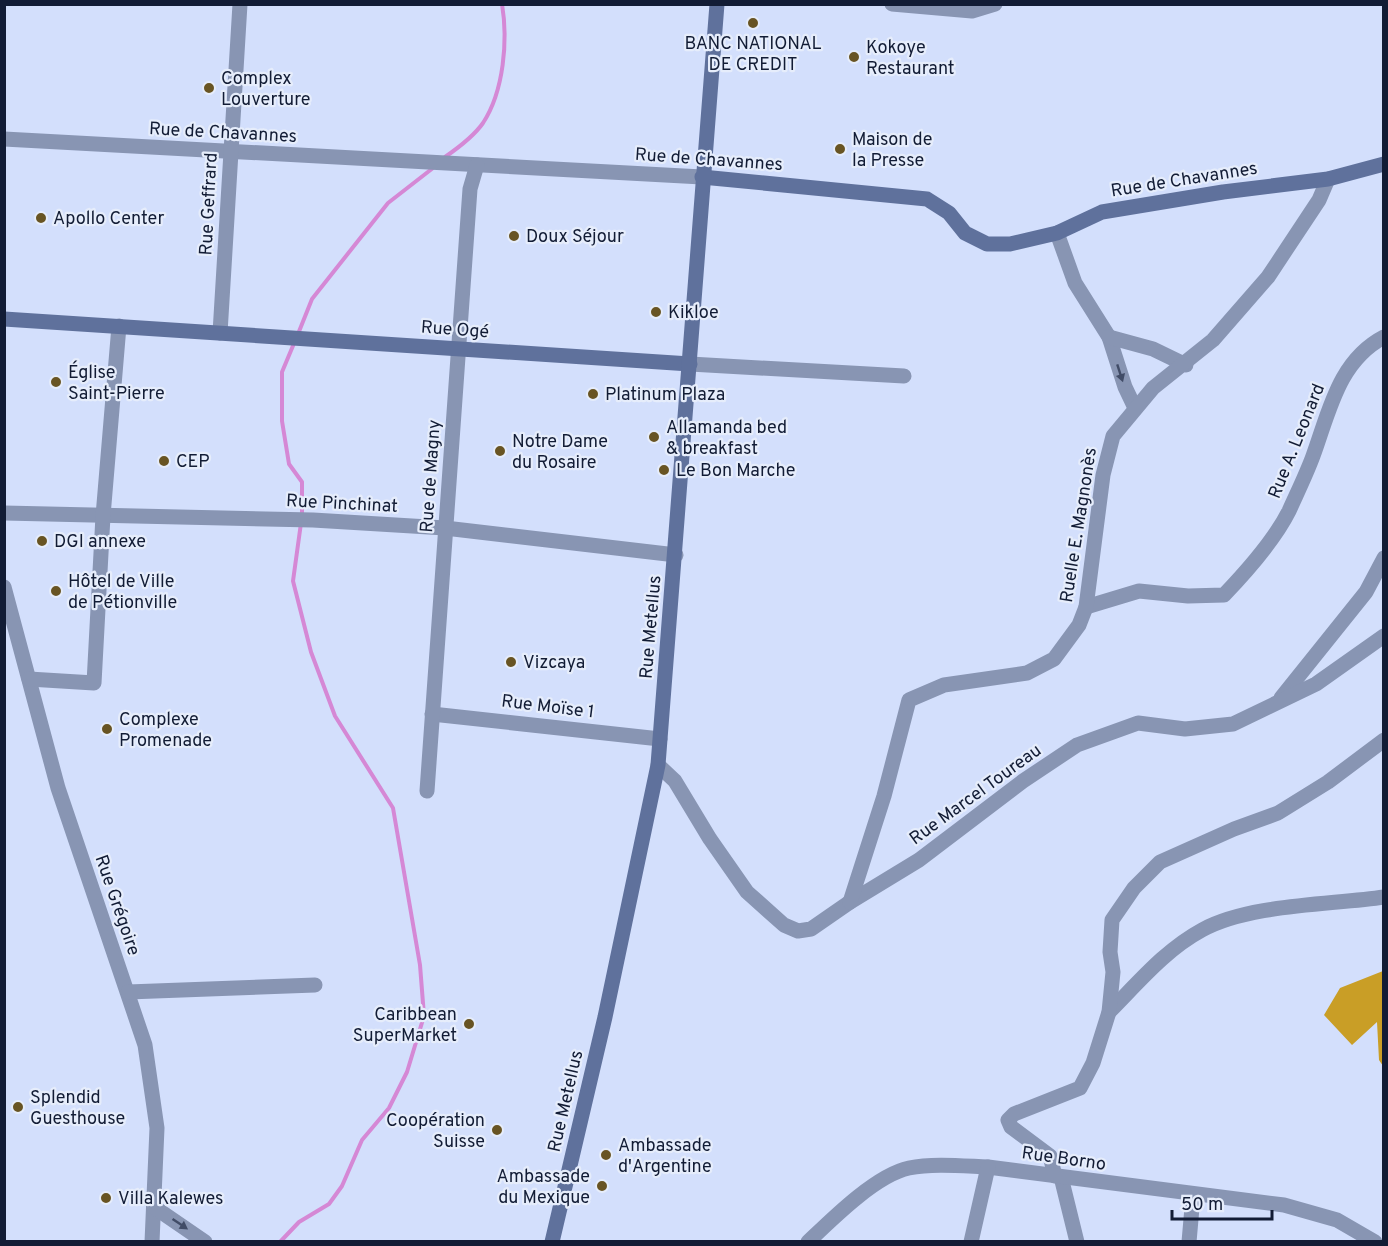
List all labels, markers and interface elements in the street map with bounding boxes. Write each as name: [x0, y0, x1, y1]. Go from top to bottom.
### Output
marker: BANC NATIONAL DE CREDIT: [746, 16, 760, 30]
place label: BANC NATIONAL DE CREDIT: [684, 33, 822, 77]
place label: Kokoye Restaurant: [866, 37, 955, 81]
marker: Kokoye Restaurant: [847, 50, 861, 64]
place label: Complex Louverture: [221, 68, 311, 112]
marker: Complex Louverture: [202, 81, 216, 95]
street label: Rue de Chavannes: [148, 118, 298, 149]
place label: Maison de la Presse: [852, 129, 932, 173]
marker: Maison de la Presse: [833, 142, 847, 156]
street label: Rue de Chavannes: [634, 144, 784, 177]
street label: Rue Geffrard: [195, 152, 224, 256]
street label: Rue de Chavannes: [1109, 158, 1259, 203]
place label: Apollo Center: [53, 208, 164, 231]
marker: Apollo Center: [34, 211, 48, 225]
place label: Doux Séjour: [526, 226, 624, 249]
marker: Doux Séjour: [507, 229, 521, 243]
place label: Kikloe: [668, 302, 719, 325]
marker: Kikloe: [649, 305, 663, 319]
street label: Rue Ogé: [420, 317, 490, 344]
place label: Église Saint-Pierre: [68, 360, 165, 406]
one-way arrow: [1116, 364, 1126, 382]
marker: Église Saint-Pierre: [49, 375, 63, 389]
street label: Rue A. Leonard: [1264, 381, 1331, 502]
place label: Platinum Plaza: [605, 384, 725, 407]
marker: Platinum Plaza: [586, 387, 600, 401]
place label: Allamanda bed & breakfast: [666, 417, 787, 461]
street label: Rue de Magny: [416, 419, 447, 533]
marker: Allamanda bed & breakfast: [647, 430, 661, 444]
place label: Notre Dame du Rosaire: [512, 431, 608, 475]
marker: Notre Dame du Rosaire: [493, 444, 507, 458]
street label: Ruelle E. Magnonès: [1056, 446, 1103, 604]
place label: CEP: [176, 451, 210, 474]
marker: CEP: [157, 454, 171, 468]
place label: Le Bon Marche: [676, 460, 796, 483]
marker: Le Bon Marche: [657, 463, 671, 477]
street label: Rue Pinchinat: [285, 490, 398, 519]
place label: DGI annexe: [54, 531, 146, 554]
marker: DGI annexe: [35, 534, 49, 548]
place label: Hôtel de Ville de Pétionville: [68, 571, 177, 615]
street label: Rue Metellus: [636, 574, 667, 680]
marker: Hôtel de Ville de Pétionville: [49, 584, 63, 598]
place label: Vizcaya: [523, 652, 585, 675]
marker: Vizcaya: [504, 655, 518, 669]
street label: Rue Moïse 1: [500, 690, 596, 725]
place label: Complexe Promenade: [119, 709, 212, 753]
marker: Complexe Promenade: [100, 722, 114, 736]
street label: Rue Marcel Toureau: [905, 740, 1046, 851]
street label: Rue Grégoire: [89, 852, 145, 959]
place label: Caribbean SuperMarket: [353, 1004, 457, 1048]
marker: Caribbean SuperMarket: [462, 1017, 476, 1031]
street label: Rue Metellus: [544, 1048, 589, 1155]
place label: Splendid Guesthouse: [30, 1087, 125, 1131]
marker: Splendid Guesthouse: [11, 1100, 25, 1114]
place label: Coopération Suisse: [386, 1110, 485, 1154]
marker: Coopération Suisse: [490, 1123, 504, 1137]
place label: Ambassade d'Argentine: [618, 1135, 712, 1179]
street label: Rue Borno: [1020, 1142, 1107, 1177]
marker: Ambassade d'Argentine: [599, 1148, 613, 1162]
place label: Ambassade du Mexique: [496, 1166, 590, 1210]
marker: Ambassade du Mexique: [595, 1179, 609, 1193]
scale bar: [1172, 1183, 1272, 1221]
place label: Villa Kalewes: [118, 1188, 223, 1211]
marker: Villa Kalewes: [99, 1191, 113, 1205]
text: 50 m: [1181, 1194, 1223, 1217]
one-way arrow: [171, 1218, 187, 1230]

